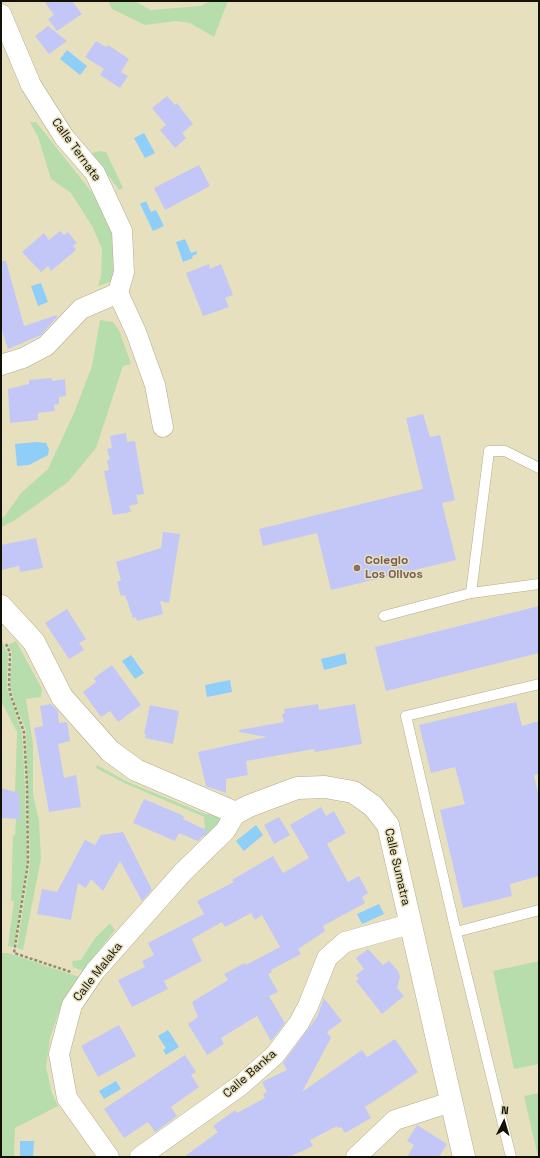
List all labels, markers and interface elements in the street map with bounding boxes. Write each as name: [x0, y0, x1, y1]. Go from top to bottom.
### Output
street label: Calle Ternate: [48, 116, 104, 184]
place label: Colegio Los Olivos: [365, 554, 423, 582]
marker: Colegio Los Olivos: [352, 563, 362, 573]
street label: Calle Sumatra: [381, 827, 413, 907]
street label: Calle Malaka: [70, 940, 126, 1004]
street label: Calle Banka: [220, 1047, 280, 1101]
north arrow: [484, 1102, 524, 1142]
text: N: [501, 1103, 509, 1117]

